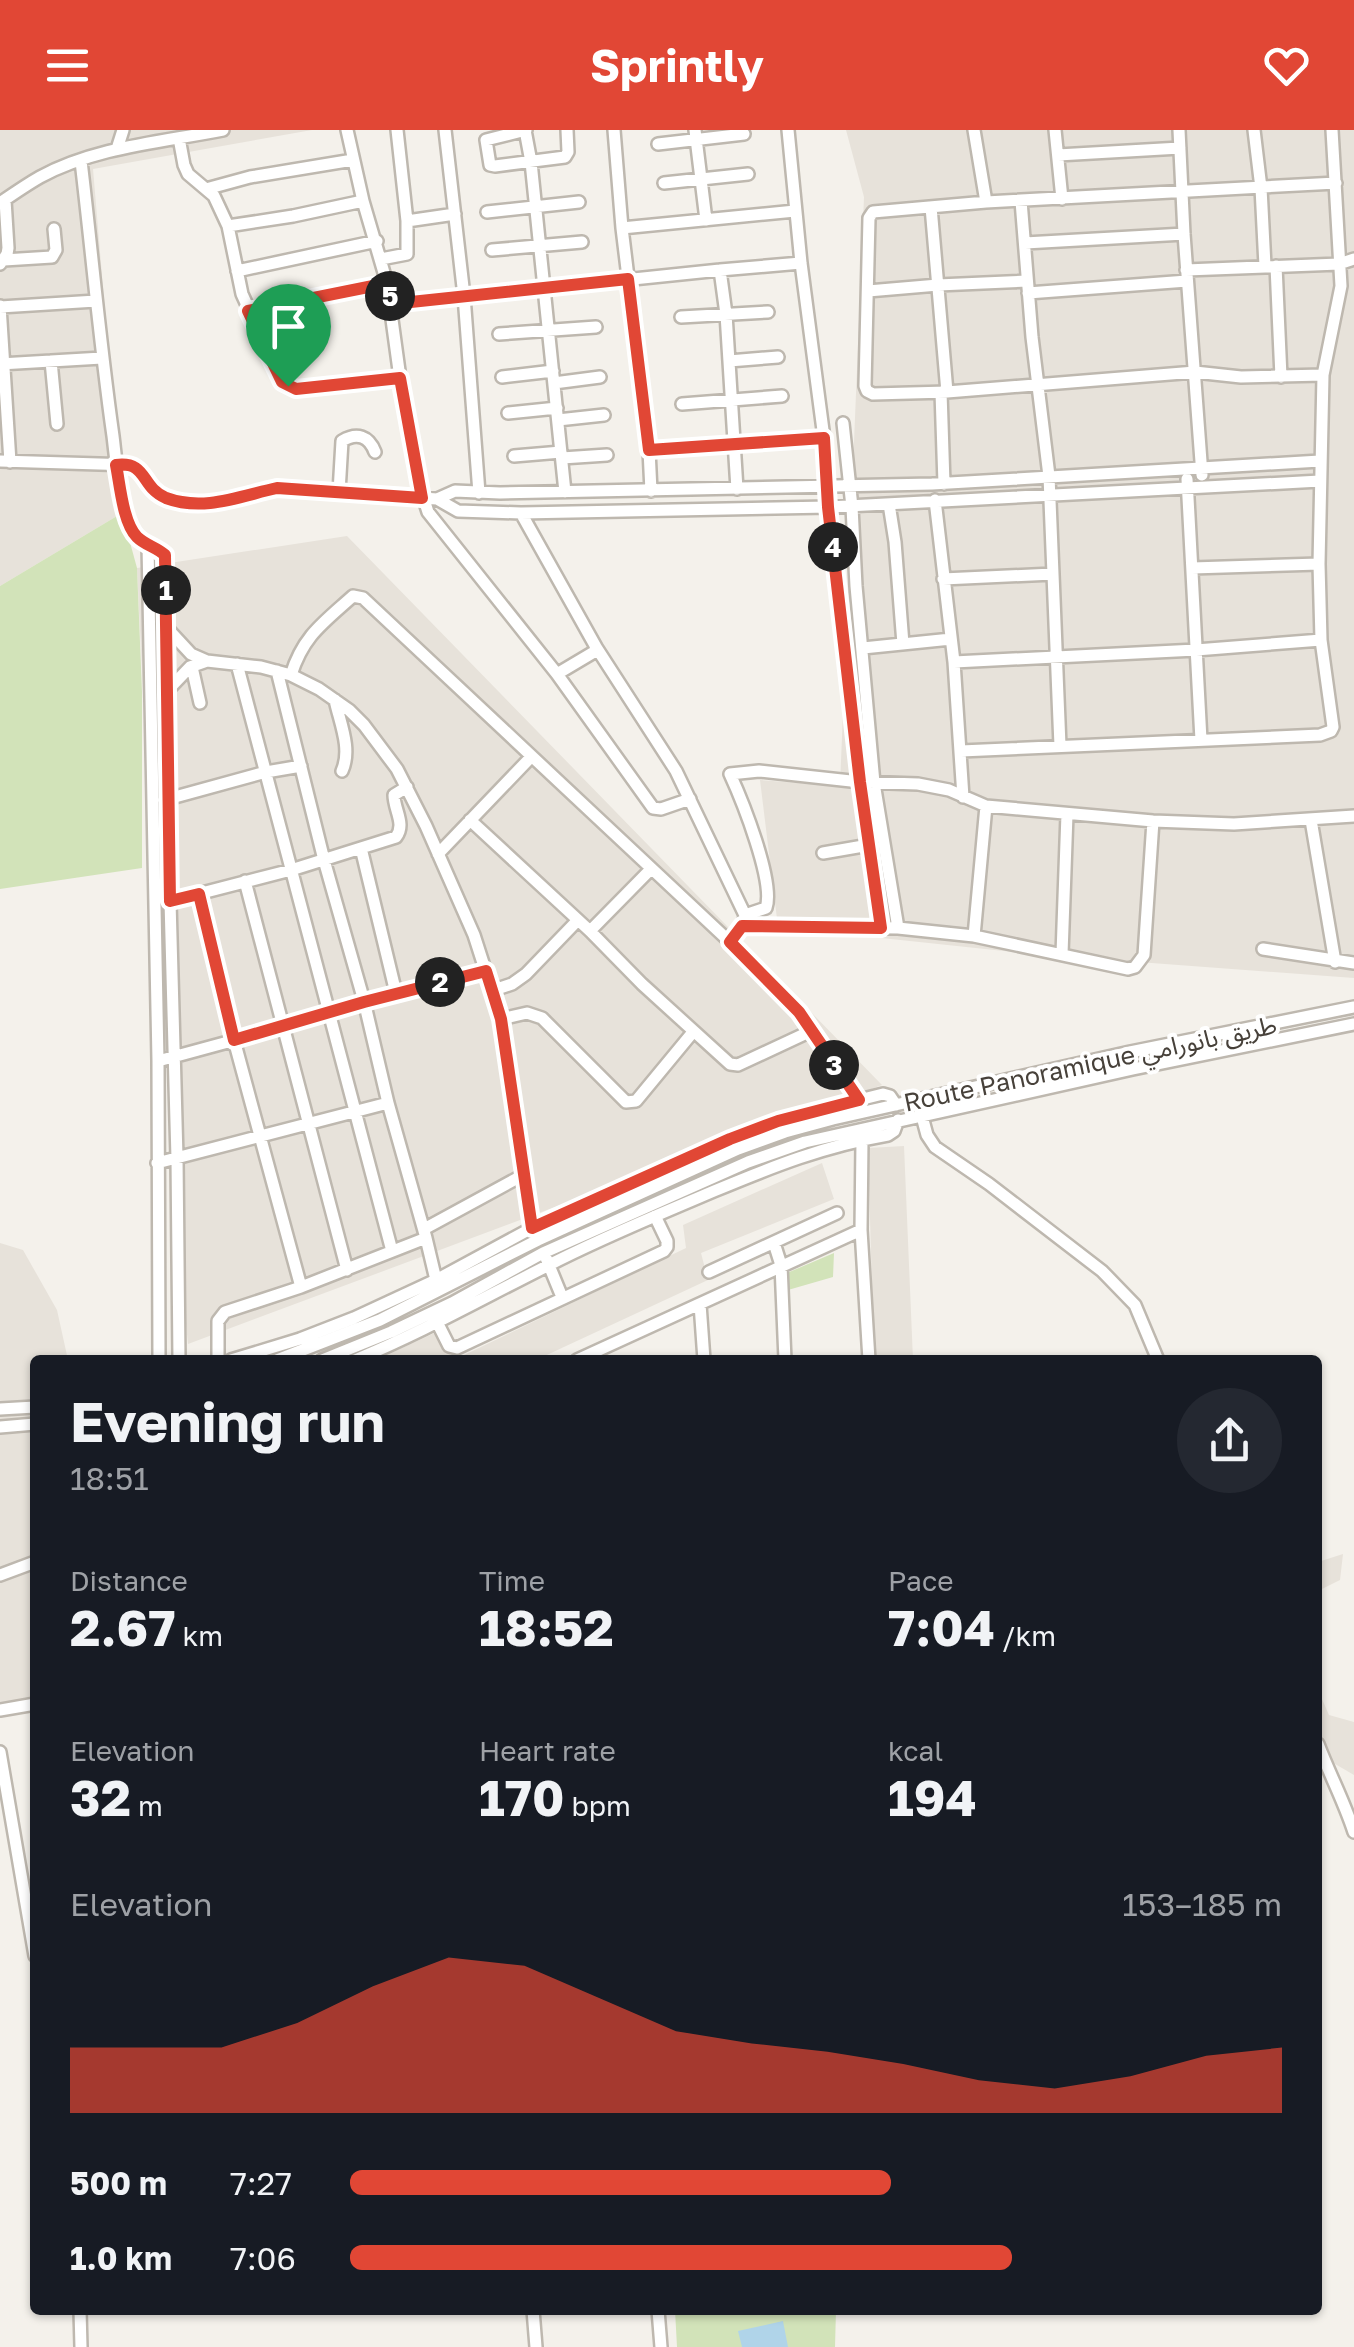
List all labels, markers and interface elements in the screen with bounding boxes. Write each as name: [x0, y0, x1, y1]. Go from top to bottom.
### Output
icon: menu: [40, 38, 95, 93]
text: Sprintly: [590, 38, 764, 92]
icon: heart: [1259, 38, 1314, 93]
pin: 5: [365, 271, 415, 321]
text: 5: [381, 279, 399, 312]
pin: [246, 284, 331, 387]
icon: arrive: [261, 299, 316, 354]
pin: 4: [808, 522, 858, 572]
text: 4: [824, 530, 842, 563]
pin: 1: [141, 565, 191, 615]
text: 1: [159, 573, 173, 606]
pin: 2: [415, 957, 465, 1007]
text: 2: [431, 965, 449, 998]
street label: Route Panoramique طريق بانورامي: [901, 1008, 1280, 1122]
pin: 3: [809, 1040, 859, 1090]
text: 3: [825, 1048, 843, 1081]
text: Evening run: [70, 1388, 385, 1454]
button: share: [1177, 1388, 1282, 1493]
text: 18:51: [70, 1459, 149, 1497]
text: Distance: [70, 1564, 188, 1597]
text: Time: [479, 1564, 545, 1597]
text: Pace: [888, 1564, 953, 1597]
text: 2.67: [70, 1597, 176, 1657]
text: 18:52: [479, 1597, 614, 1657]
text: 7:04: [888, 1597, 995, 1657]
text: km: [176, 1619, 223, 1652]
text: /km: [995, 1619, 1056, 1652]
text: Elevation: [70, 1734, 195, 1767]
text: Heart rate: [479, 1734, 616, 1767]
text: kcal: [888, 1734, 943, 1767]
text: 32: [70, 1767, 131, 1827]
text: 170: [479, 1767, 565, 1827]
text: 194: [888, 1767, 977, 1827]
text: m: [131, 1789, 163, 1822]
text: bpm: [565, 1789, 631, 1822]
text: Elevation: [70, 1885, 212, 1923]
text: 153–185 m: [1122, 1885, 1282, 1923]
text: 500 m: [70, 2164, 167, 2202]
text: 7:27: [230, 2164, 292, 2202]
text: 1.0 km: [70, 2239, 172, 2277]
text: 7:06: [230, 2239, 296, 2277]

